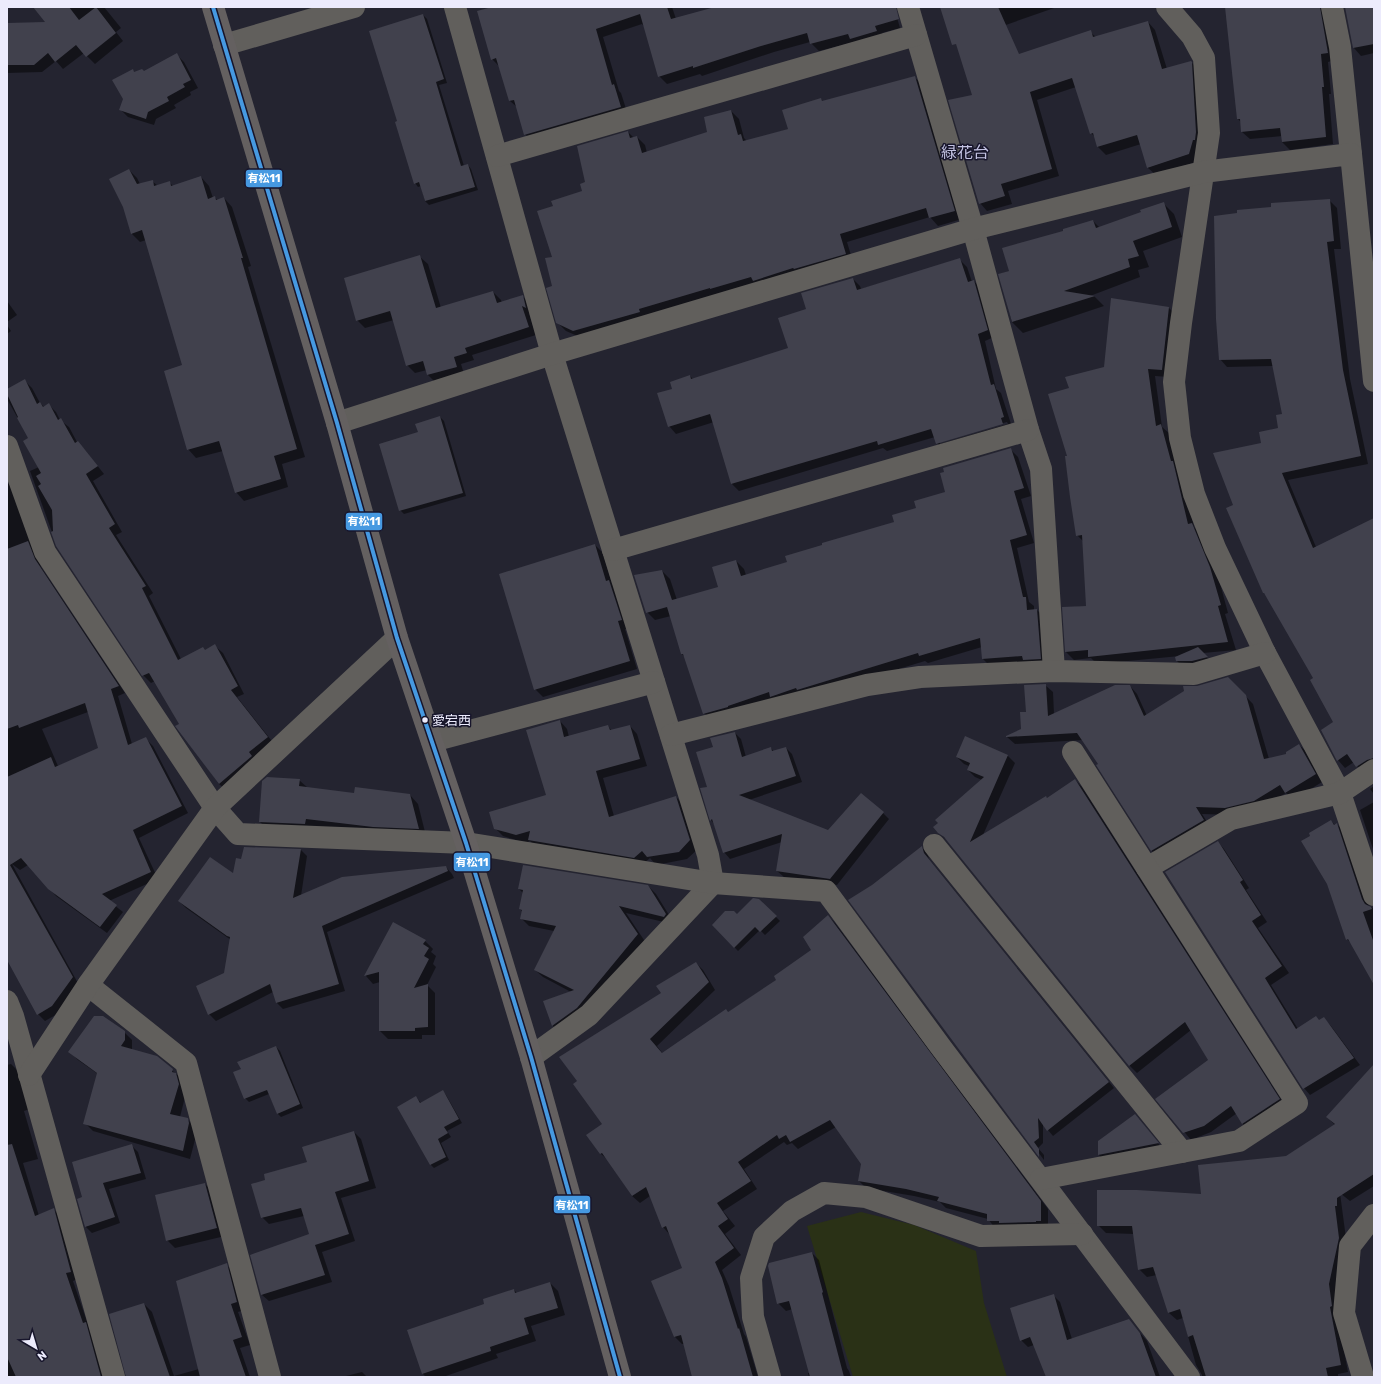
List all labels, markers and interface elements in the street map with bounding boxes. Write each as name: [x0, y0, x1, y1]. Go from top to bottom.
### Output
district label: 緑花台: [941, 143, 989, 162]
line badge: 有松11: [245, 169, 283, 188]
text: 有松11: [248, 172, 280, 185]
line badge: 有松11: [345, 512, 383, 531]
text: 有松11: [348, 515, 380, 528]
place label: 愛宕西: [432, 713, 471, 728]
marker: 愛宕西: [420, 715, 430, 725]
line badge: 有松11: [453, 852, 491, 872]
text: 有松11: [456, 856, 488, 869]
line badge: 有松11: [553, 1195, 591, 1214]
text: 有松11: [556, 1199, 588, 1212]
north arrow: [16, 1328, 56, 1368]
text: N: [35, 1348, 49, 1363]

